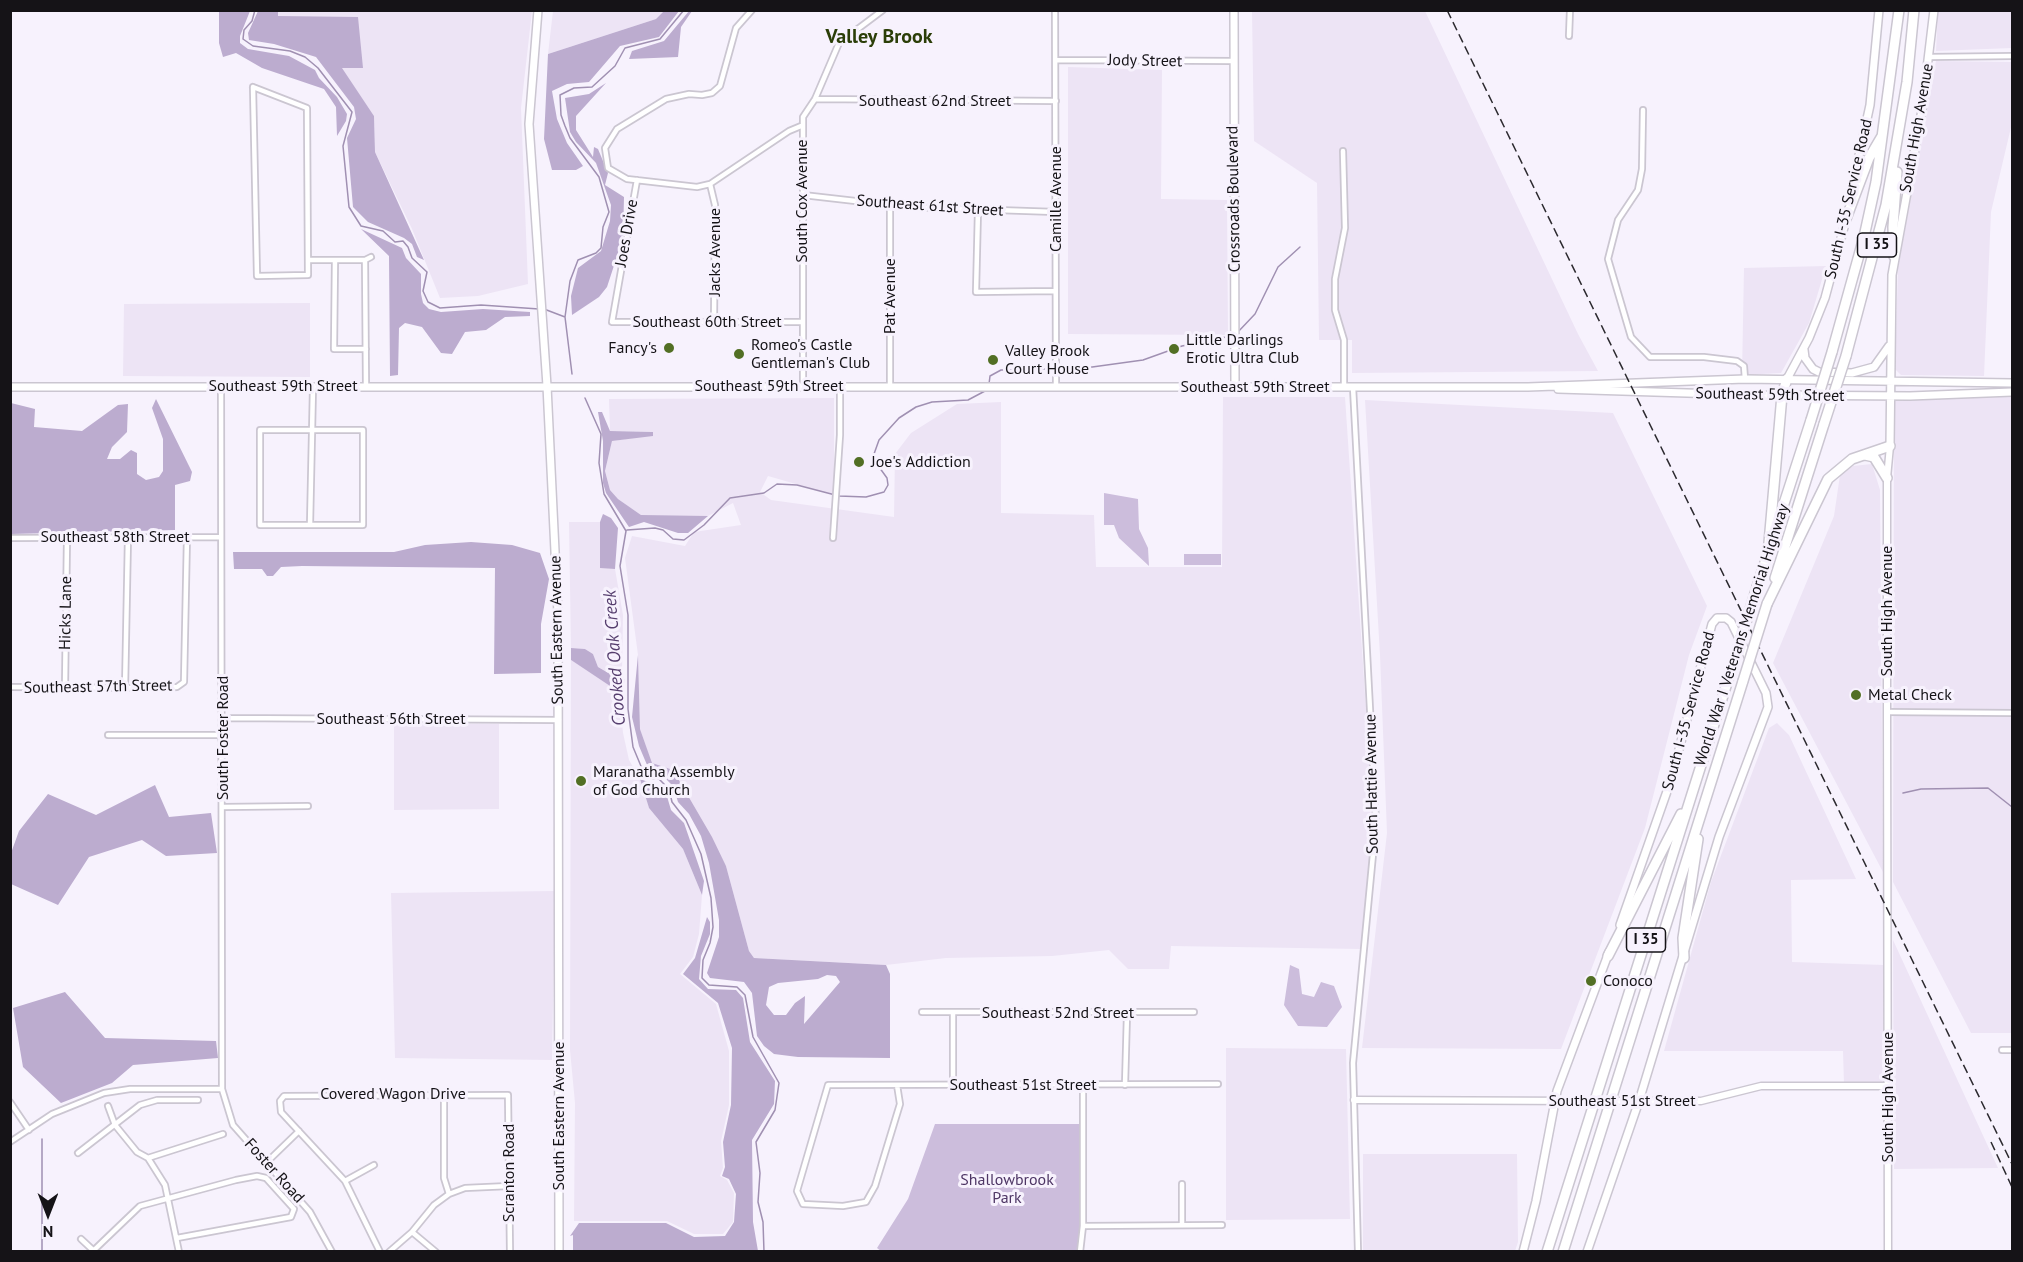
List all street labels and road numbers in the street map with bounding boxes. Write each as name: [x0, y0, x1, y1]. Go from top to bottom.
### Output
street label: Jody Street: [1108, 51, 1182, 71]
street label: South High Avenue: [1896, 62, 1938, 194]
street label: Southeast 62nd Street: [859, 91, 1011, 111]
street label: South I-35 Service Road: [1821, 117, 1877, 281]
street label: Crossroads Boulevard: [1223, 126, 1245, 272]
street label: South Cox Avenue: [792, 139, 812, 263]
street label: Camille Avenue: [1046, 146, 1066, 252]
street label: Southeast 61st Street: [856, 191, 1004, 221]
street label: Joes Drive: [612, 198, 642, 268]
street label: Jacks Avenue: [705, 208, 725, 296]
road number: I 35: [1858, 233, 1896, 257]
street label: Pat Avenue: [880, 258, 900, 334]
street label: Southeast 60th Street: [632, 312, 782, 332]
street label: Southeast 59th Street: [208, 376, 358, 396]
street label: Southeast 59th Street: [694, 376, 844, 396]
street label: Southeast 59th Street: [1180, 377, 1330, 397]
street label: Southeast 59th Street: [1695, 384, 1845, 406]
street label: World War I Veterans Memorial Highway: [1690, 501, 1794, 769]
street label: Southeast 58th Street: [40, 527, 190, 547]
street label: South High Avenue: [1877, 546, 1897, 676]
street label: South Eastern Avenue: [546, 555, 568, 705]
street label: Hicks Lane: [56, 576, 76, 650]
street label: South I-35 Service Road: [1659, 630, 1719, 792]
street label: Southeast 57th Street: [23, 676, 173, 698]
street label: South Foster Road: [213, 676, 233, 800]
street label: Southeast 56th Street: [316, 709, 466, 729]
street label: South Hattie Avenue: [1361, 714, 1383, 854]
road number: I 35: [1626, 928, 1666, 952]
street label: Southeast 52nd Street: [982, 1003, 1134, 1023]
street label: South High Avenue: [1878, 1032, 1898, 1162]
street label: South Eastern Avenue: [549, 1041, 569, 1191]
street label: Southeast 51st Street: [949, 1075, 1097, 1095]
street label: Covered Wagon Drive: [320, 1084, 466, 1104]
street label: Southeast 51st Street: [1548, 1091, 1696, 1111]
street label: Scranton Road: [499, 1124, 519, 1222]
street label: Foster Road: [240, 1135, 308, 1207]

